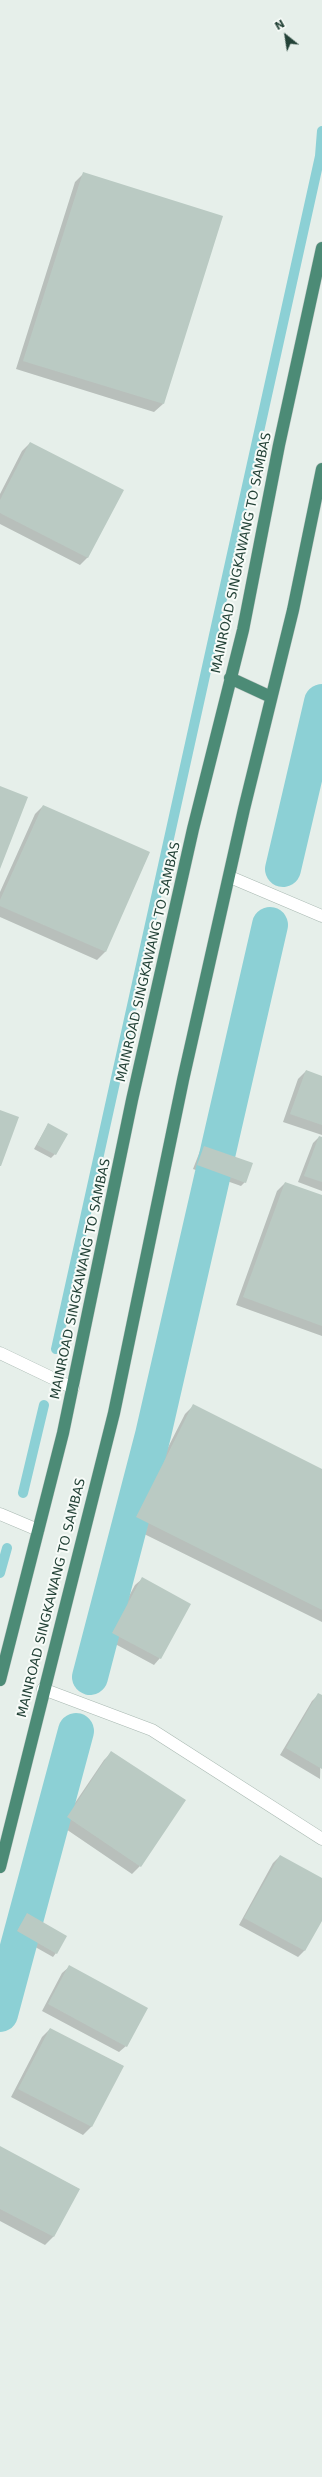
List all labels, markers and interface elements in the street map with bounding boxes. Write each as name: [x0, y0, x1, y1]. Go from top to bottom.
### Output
north arrow: [266, 16, 306, 56]
text: N: [273, 17, 287, 33]
street label: MAINROAD SINGKAWANG TO SAMBAS: [209, 431, 275, 675]
street label: MAINROAD SINGKAWANG TO SAMBAS: [114, 840, 184, 1084]
street label: MAINROAD SINGKAWANG TO SAMBAS: [48, 1157, 114, 1401]
street label: MAINROAD SINGKAWANG TO SAMBAS: [15, 1477, 89, 1719]

